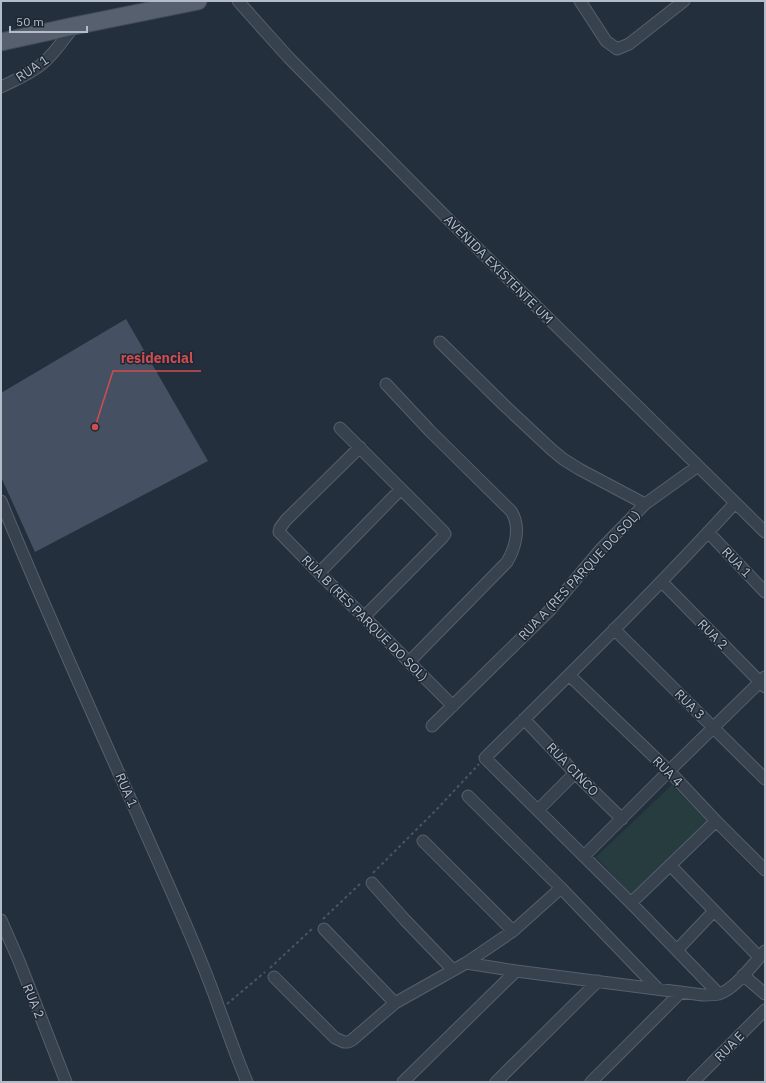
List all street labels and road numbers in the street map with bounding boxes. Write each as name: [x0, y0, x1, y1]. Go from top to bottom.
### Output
street label: RUA 1: [13, 51, 52, 86]
street label: AVENIDA EXISTENTE UM: [441, 211, 557, 327]
street label: RUA A (RES PARQUE DO SOL): [515, 507, 644, 644]
street label: RUA 1: [718, 543, 755, 581]
street label: RUA B (RES PARQUE DO SOL): [298, 552, 431, 685]
street label: RUA 2: [694, 616, 731, 653]
street label: RUA 3: [671, 686, 708, 723]
street label: RUA CINCO: [543, 739, 602, 800]
street label: RUA 4: [649, 753, 687, 790]
street label: RUA 1: [112, 770, 141, 810]
street label: RUA 2: [19, 981, 48, 1021]
street label: RUA E: [711, 1028, 748, 1065]

